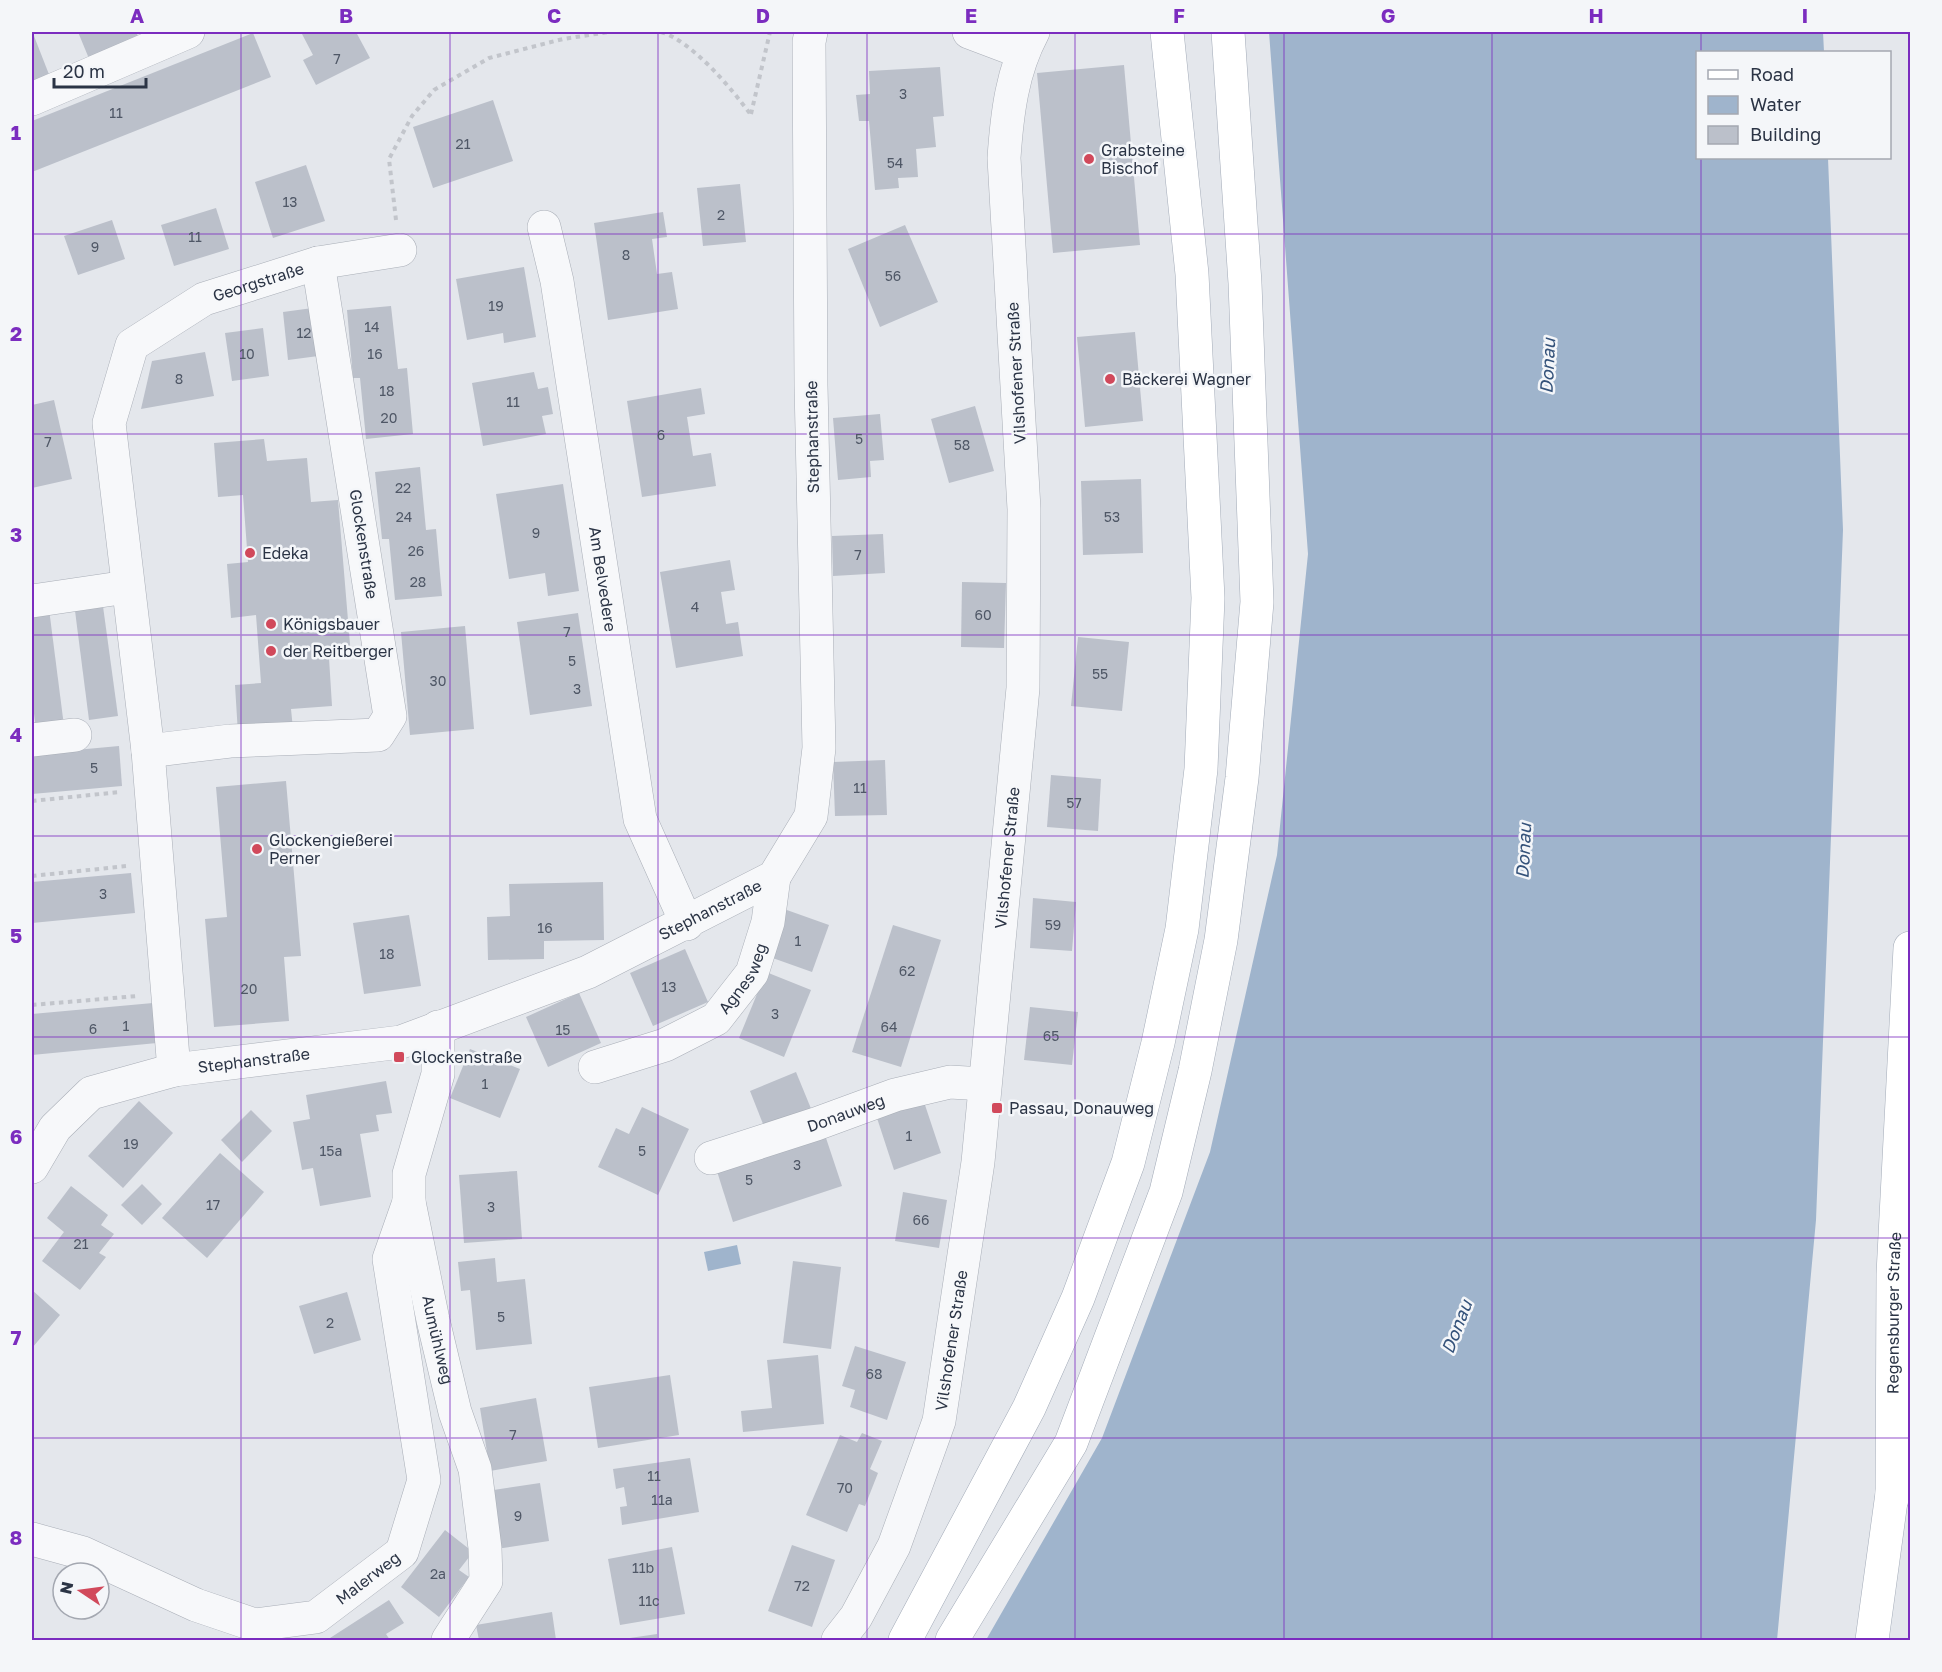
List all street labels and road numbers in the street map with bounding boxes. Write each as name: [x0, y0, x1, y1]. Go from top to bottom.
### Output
street label: Georgstraße: [210, 258, 306, 306]
street label: Vilshofener Straße: [1002, 301, 1030, 445]
street label: Stephanstraße: [801, 380, 823, 494]
street label: Glockenstraße: [345, 488, 383, 600]
street label: Am Belvedere: [585, 525, 621, 633]
street label: Vilshofener Straße: [990, 786, 1024, 930]
street label: Stephanstraße: [655, 875, 765, 944]
street label: Agnesweg: [714, 940, 771, 1018]
street label: Stephanstraße: [197, 1043, 311, 1077]
street label: Donauweg: [804, 1090, 887, 1136]
street label: Regensburger Straße: [1882, 1231, 1905, 1394]
street label: Vilshofener Straße: [931, 1269, 972, 1412]
street label: Aumühlweg: [418, 1294, 458, 1386]
street label: Malerweg: [332, 1547, 404, 1609]

